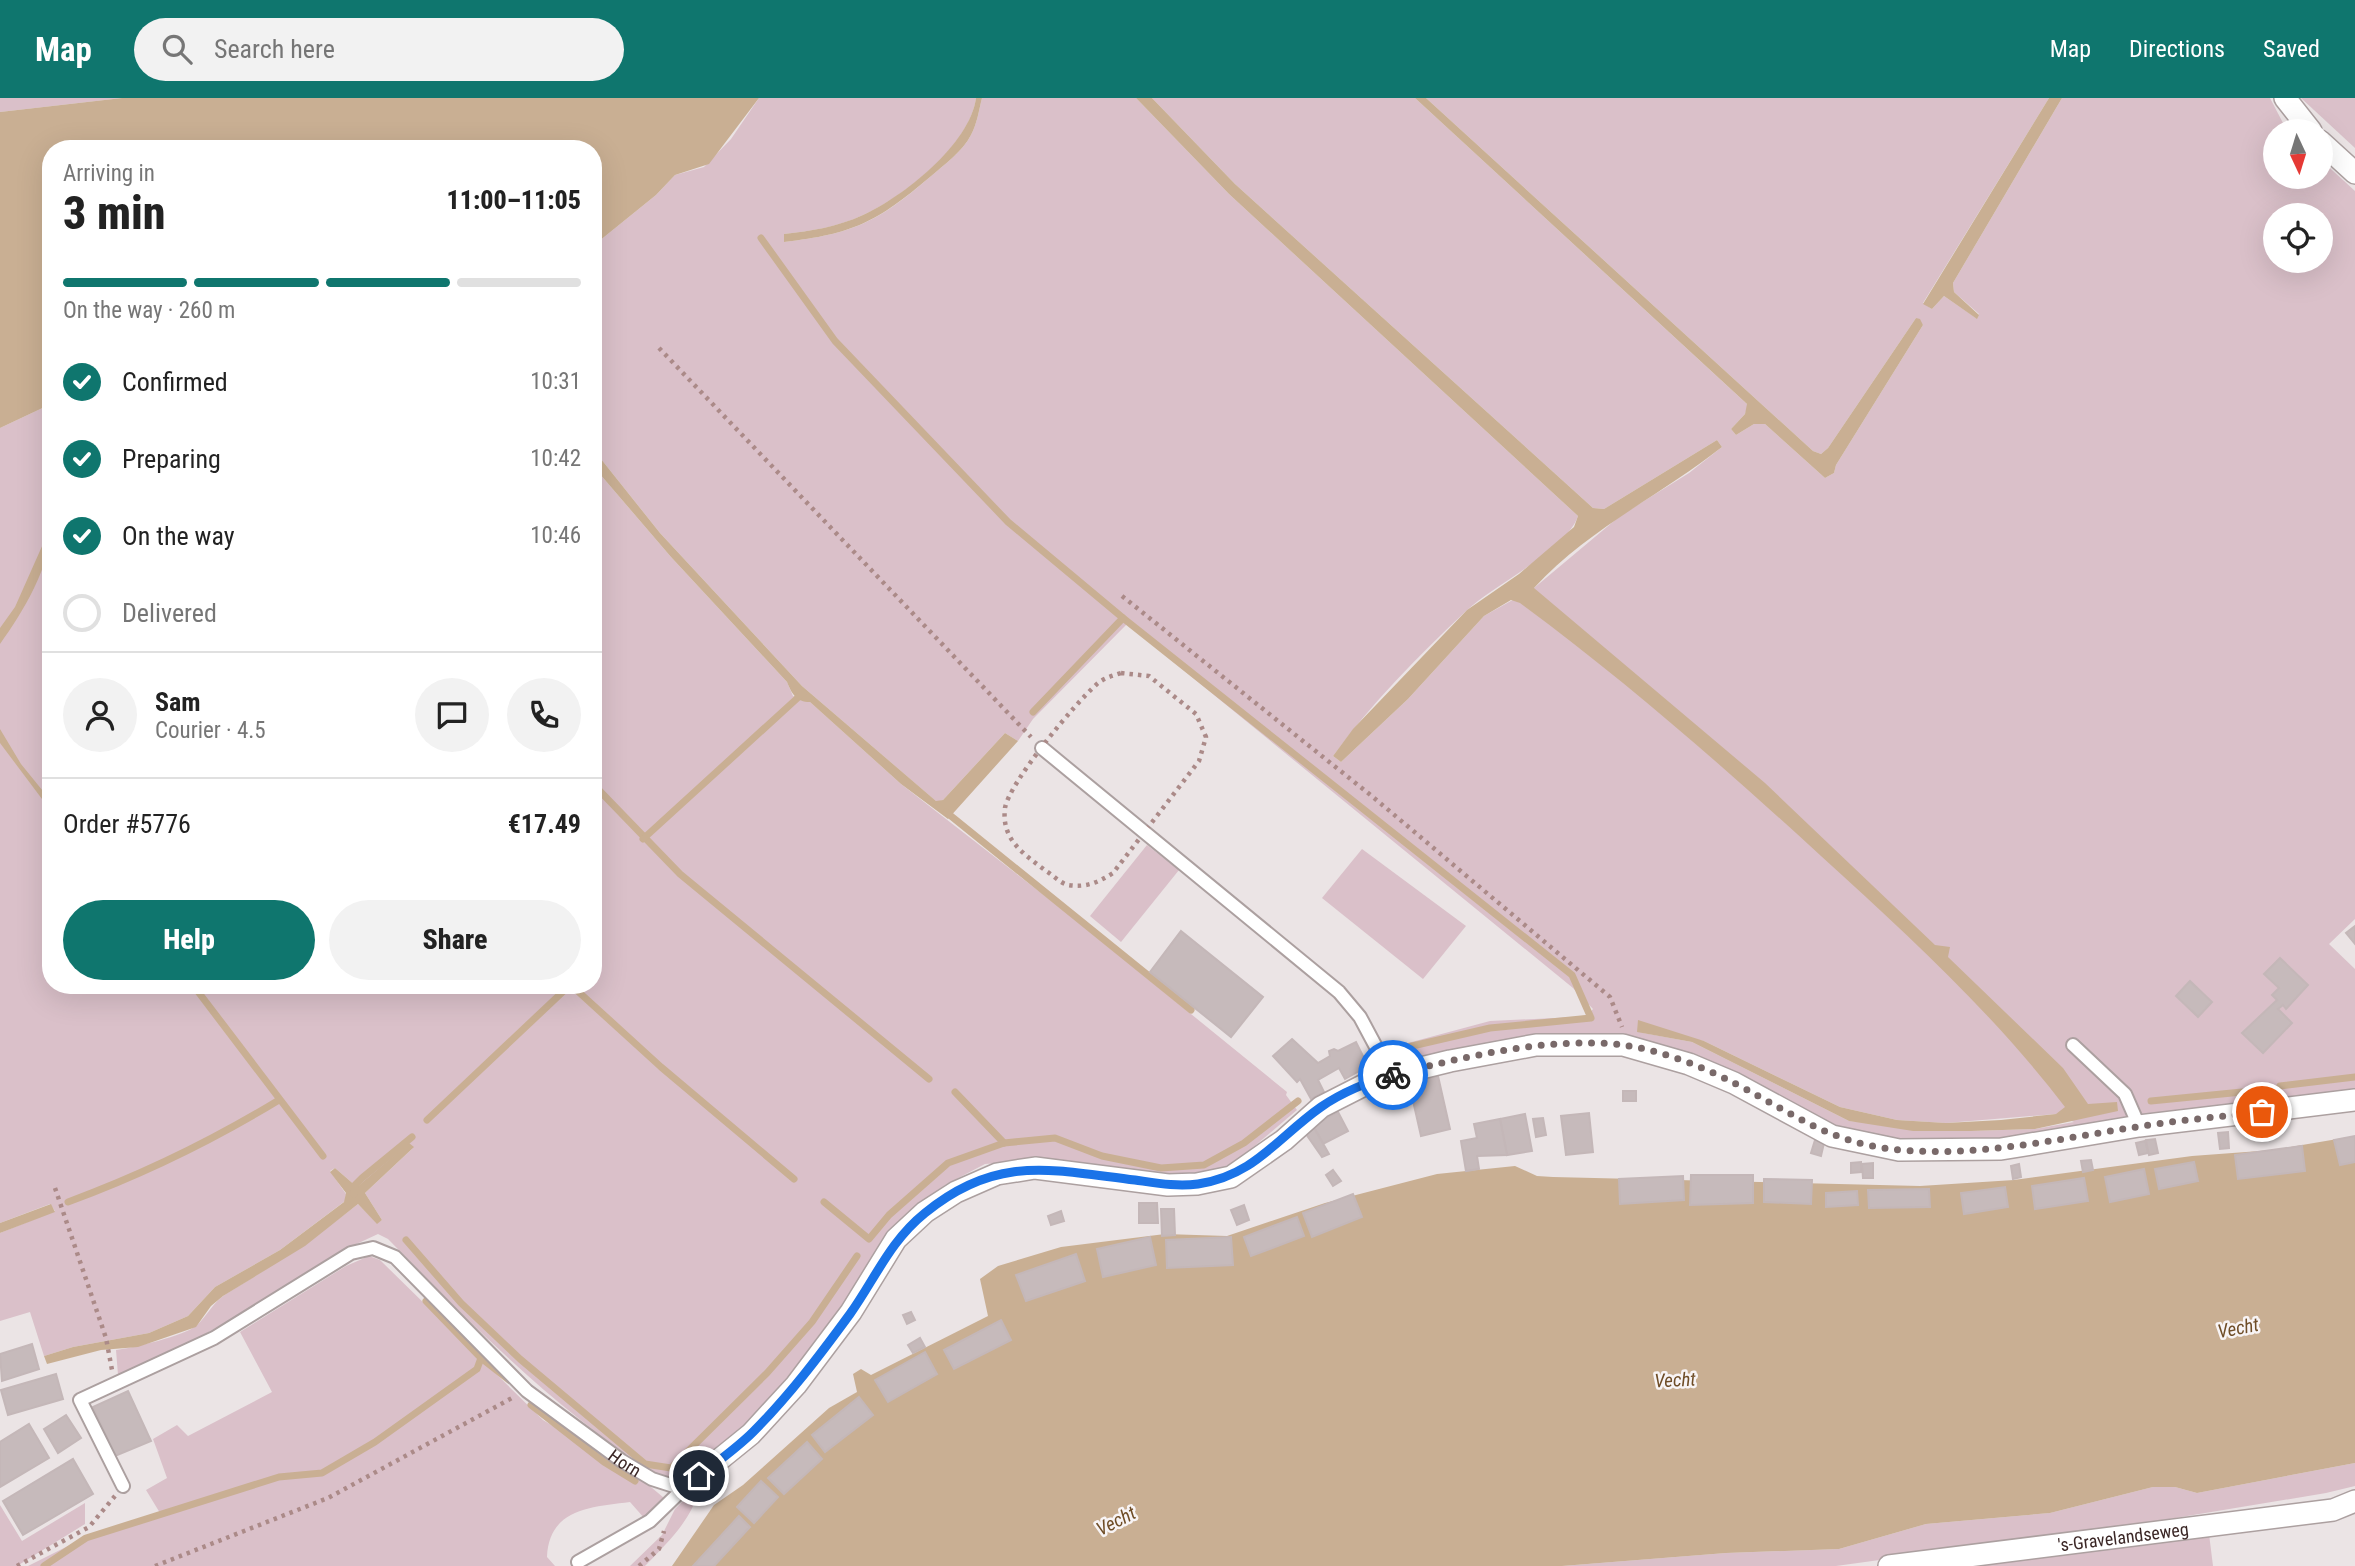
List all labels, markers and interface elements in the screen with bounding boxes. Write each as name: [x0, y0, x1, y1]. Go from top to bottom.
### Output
search box: [134, 18, 624, 81]
text: Map: [35, 30, 92, 69]
icon: search: [158, 30, 196, 68]
text: Search here: [214, 34, 335, 64]
text: Map: [2050, 35, 2091, 63]
text: Directions: [2129, 35, 2225, 63]
text: Saved: [2263, 35, 2320, 63]
north arrow: [2263, 119, 2333, 189]
map controls: [2263, 119, 2333, 273]
text: Arriving in: [63, 160, 155, 187]
text: 11:00–11:05: [447, 185, 581, 215]
text: 3 min: [63, 186, 166, 240]
button: locate: [2263, 203, 2333, 273]
text: On the way · 260 m: [63, 297, 235, 324]
icon: check: [63, 363, 101, 401]
text: Confirmed: [122, 367, 228, 397]
text: 10:31: [530, 368, 581, 395]
icon: check: [63, 440, 101, 478]
text: Preparing: [122, 444, 221, 474]
text: 10:42: [530, 445, 581, 472]
icon: check: [63, 517, 101, 555]
text: On the way: [122, 521, 235, 551]
text: 10:46: [530, 522, 581, 549]
text: Delivered: [122, 598, 217, 628]
button: person: [63, 678, 137, 752]
button: chat: [415, 678, 489, 752]
button: phone: [507, 678, 581, 752]
text: Sam: [155, 687, 201, 717]
text: Courier · 4.5: [155, 717, 266, 744]
text: Order #5776: [63, 809, 191, 839]
text: €17.49: [508, 809, 581, 839]
button: Help: [63, 900, 315, 980]
button: Share: [329, 900, 581, 980]
courier: [1358, 1040, 1428, 1110]
icon: bike: [1374, 1056, 1412, 1094]
pin: [2232, 1082, 2292, 1142]
icon: bag: [2243, 1093, 2281, 1131]
water label: Vecht: [2215, 1313, 2261, 1343]
water label: Vecht: [1654, 1367, 1697, 1393]
street label: Horn: [605, 1444, 645, 1481]
pin: [669, 1446, 729, 1506]
icon: home: [680, 1457, 718, 1495]
water label: Vecht: [1092, 1501, 1140, 1541]
street label: 's-Gravelandseweg: [2057, 1518, 2190, 1555]

